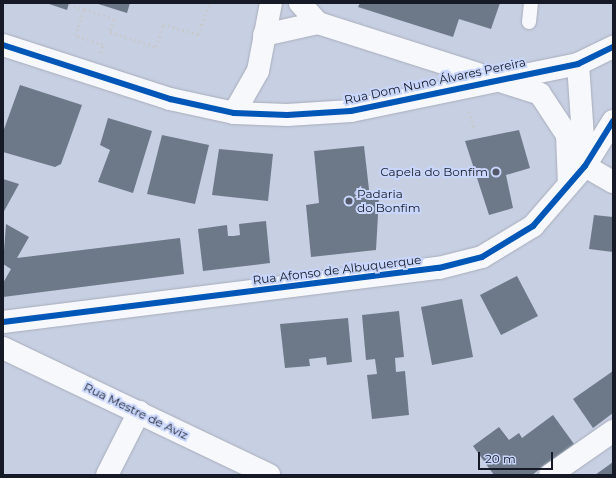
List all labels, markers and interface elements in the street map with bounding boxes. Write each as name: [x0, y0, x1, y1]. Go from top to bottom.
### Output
street label: Rua Dom Nuno Álvares Pereira: [343, 55, 527, 107]
place label: Capela do Bonfim: [380, 165, 488, 179]
marker: Capela do Bonfim: [491, 167, 501, 177]
place label: Padaria do Bonfim: [357, 187, 421, 215]
marker: Padaria do Bonfim: [344, 196, 354, 206]
street label: Rua Afonso de Albuquerque: [252, 253, 422, 287]
street label: Rua Mestre de Aviz: [82, 380, 190, 442]
scale bar: [480, 444, 555, 470]
text: 20 m: [485, 451, 516, 466]

